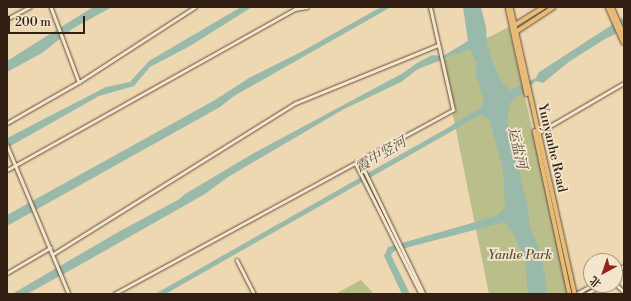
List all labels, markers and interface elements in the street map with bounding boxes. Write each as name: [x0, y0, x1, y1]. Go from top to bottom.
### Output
scale bar: [10, 8, 87, 34]
text: 200 m: [15, 15, 51, 30]
street label: Yunyanhe Road: [534, 102, 570, 194]
water label: 运盐河: [504, 126, 530, 170]
water label: 霞中竖河: [353, 134, 409, 176]
park label: Yanhe Park: [488, 247, 552, 263]
north arrow: [583, 253, 623, 293]
text: 北: [587, 273, 605, 290]

